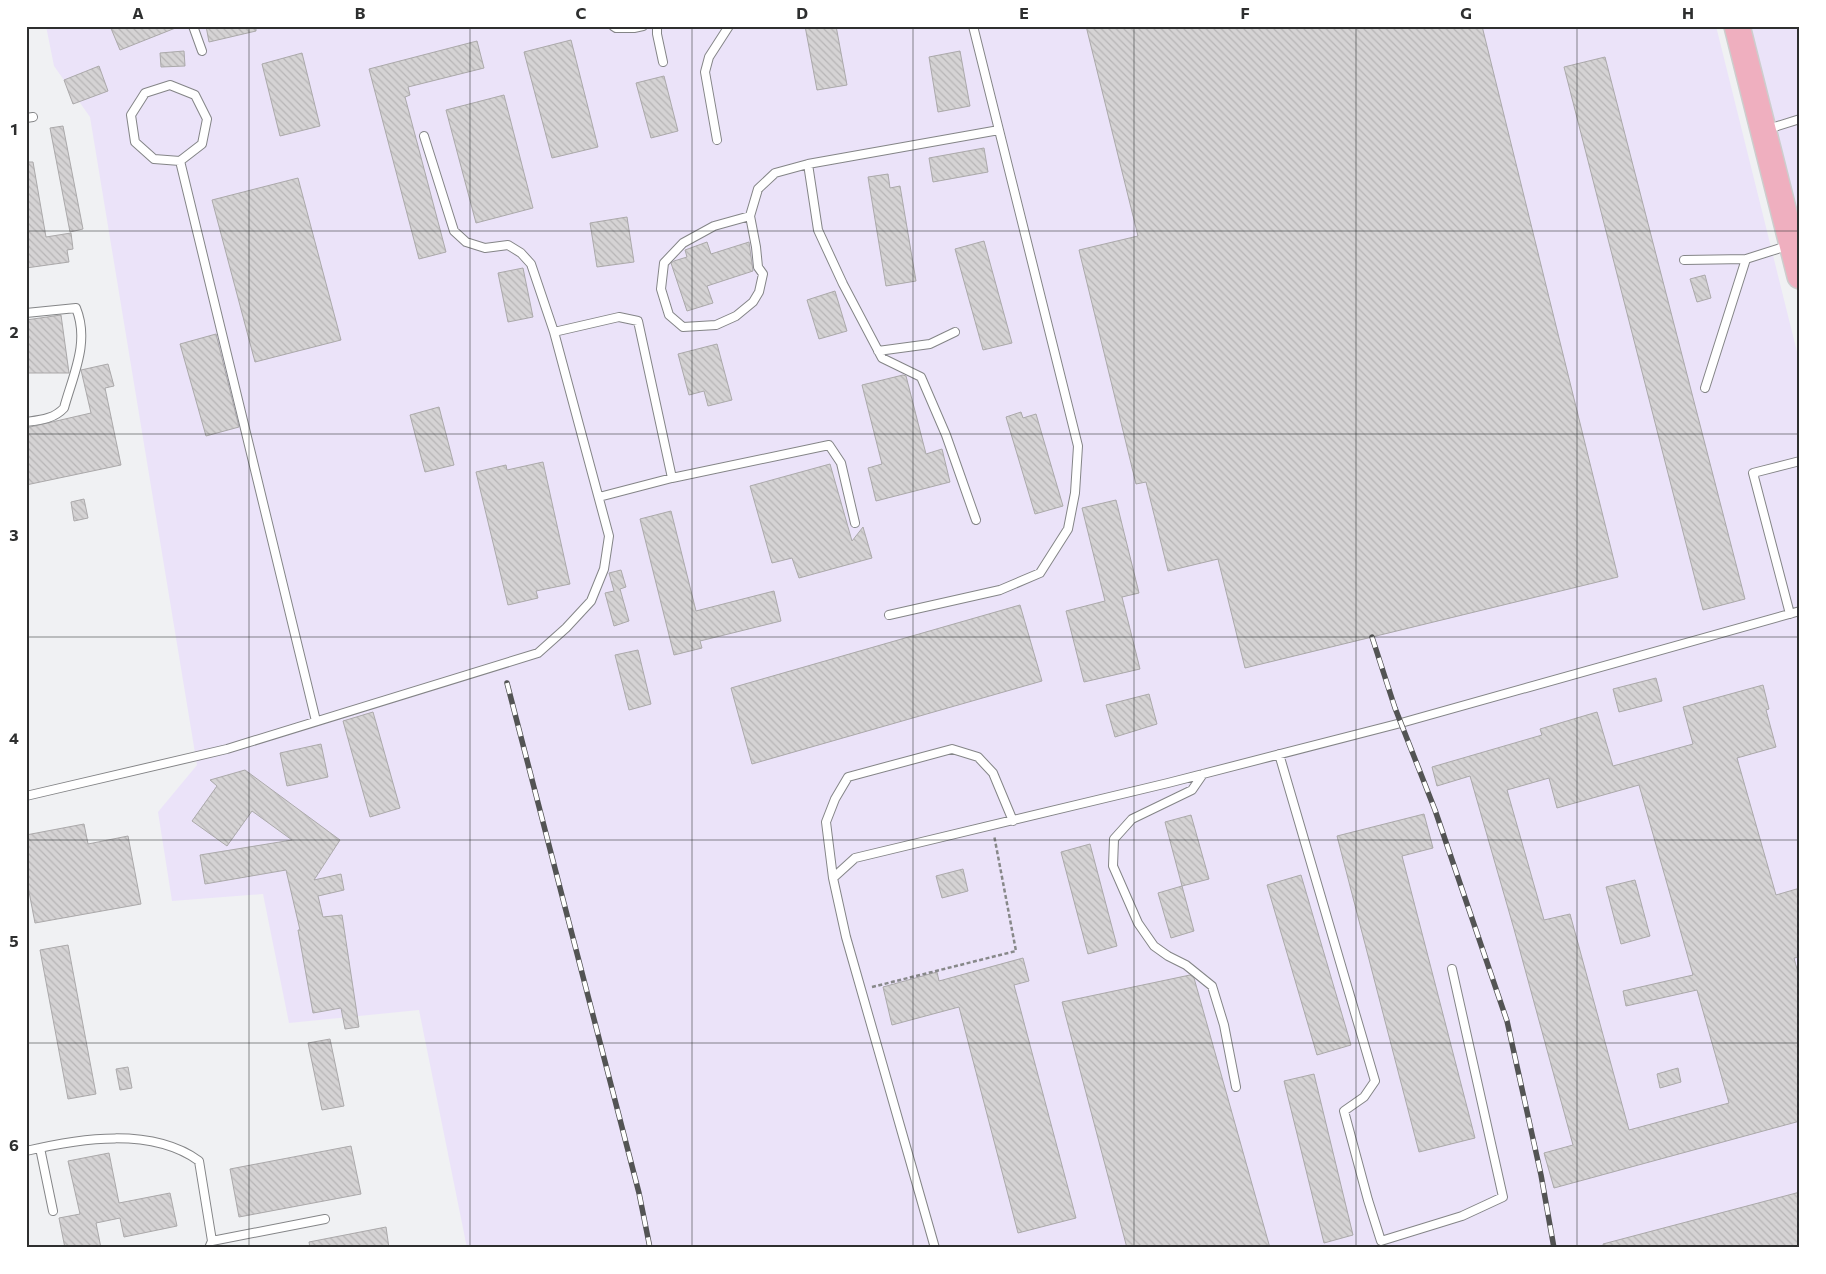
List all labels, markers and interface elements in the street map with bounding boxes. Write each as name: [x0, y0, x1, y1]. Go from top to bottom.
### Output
text: A: [132, 3, 144, 22]
text: B: [355, 3, 366, 22]
text: C: [576, 3, 587, 22]
text: D: [796, 3, 808, 22]
text: E: [1019, 3, 1029, 22]
text: F: [1240, 3, 1250, 22]
text: G: [1460, 3, 1472, 22]
text: H: [1682, 3, 1694, 22]
text: 1: [10, 119, 18, 138]
text: 2: [9, 322, 19, 341]
text: 3: [9, 525, 19, 544]
text: 4: [9, 728, 19, 747]
text: 5: [9, 931, 19, 950]
text: 6: [9, 1135, 19, 1154]

